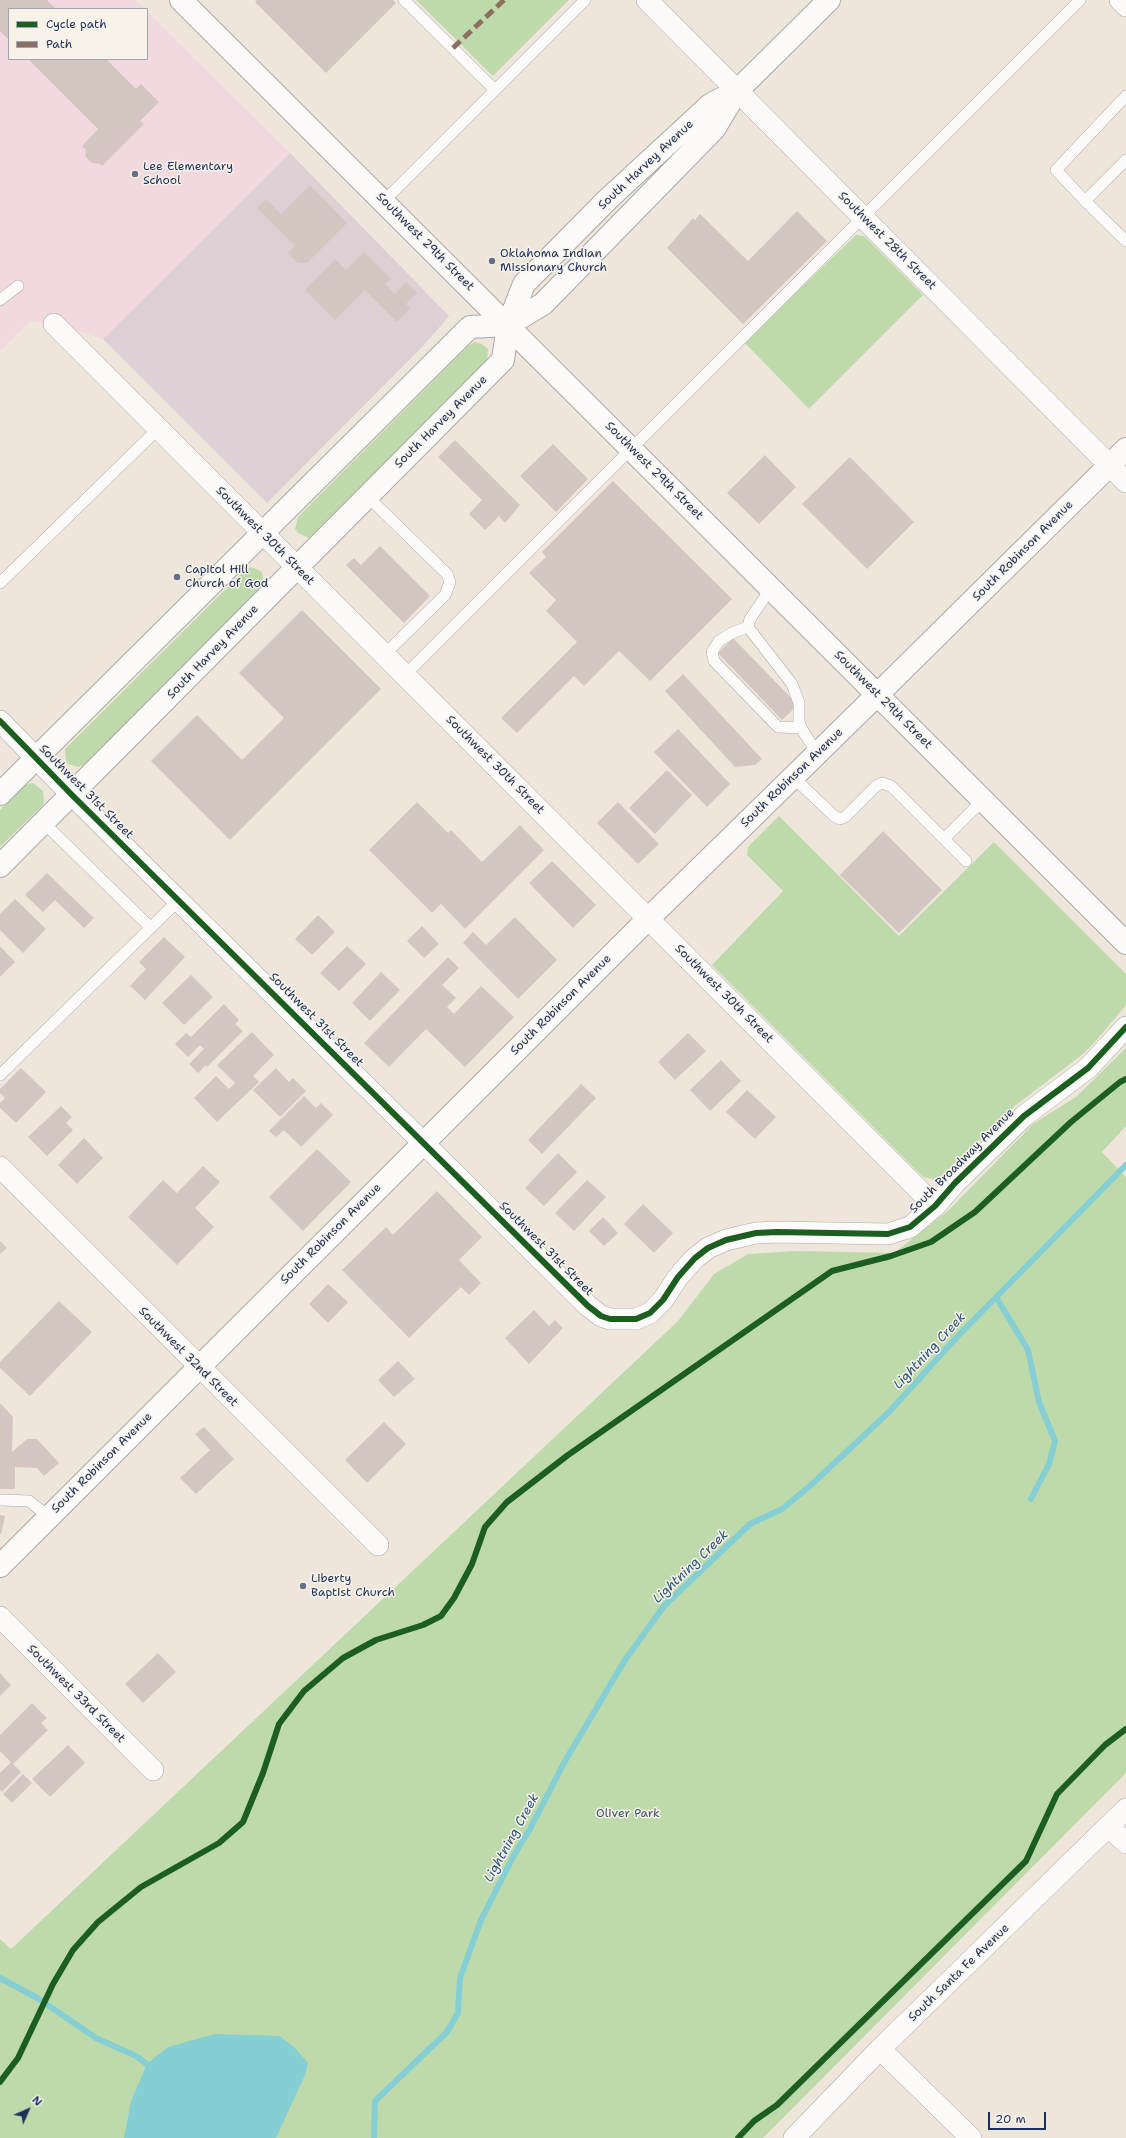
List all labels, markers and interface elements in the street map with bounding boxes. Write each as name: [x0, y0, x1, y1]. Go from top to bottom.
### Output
legend: [8, 8, 148, 60]
text: Cycle path: [46, 16, 107, 32]
text: Path: [46, 36, 72, 52]
street label: South Harvey Avenue: [595, 117, 697, 213]
place label: Lee Elementary School: [143, 160, 233, 188]
marker: Lee Elementary School: [130, 169, 140, 179]
street label: Southwest 28th Street: [835, 189, 939, 293]
street label: Southwest 29th Street: [373, 190, 477, 294]
place label: Oklahoma Indian Missionary Church: [500, 247, 607, 275]
marker: Oklahoma Indian Missionary Church: [487, 256, 497, 266]
street label: South Harvey Avenue: [392, 373, 490, 471]
street label: Southwest 29th Street: [602, 419, 706, 523]
street label: Southwest 30th Street: [213, 484, 317, 588]
street label: South Robinson Avenue: [970, 498, 1076, 604]
place label: Capitol Hill Church of God: [185, 563, 268, 591]
marker: Capitol Hill Church of God: [172, 572, 182, 582]
street label: South Harvey Avenue: [164, 602, 262, 702]
street label: Southwest 29th Street: [831, 648, 935, 752]
street label: Southwest 30th Street: [443, 713, 547, 817]
street label: South Robinson Avenue: [738, 725, 846, 831]
street label: Southwest 31st Street: [36, 742, 136, 842]
street label: Southwest 30th Street: [672, 942, 776, 1046]
street label: South Robinson Avenue: [508, 952, 614, 1058]
street label: Southwest 31st Street: [266, 970, 366, 1070]
street label: South Broadway Avenue: [907, 1106, 1017, 1216]
street label: South Robinson Avenue: [278, 1181, 384, 1287]
street label: Southwest 31st Street: [496, 1199, 596, 1299]
street label: Southwest 32nd Street: [135, 1304, 241, 1410]
water label: Lightning Creek: [891, 1310, 969, 1392]
street label: South Robinson Avenue: [49, 1410, 155, 1516]
water label: Lightning Creek: [650, 1527, 732, 1607]
place label: Liberty Baptist Church: [311, 1572, 395, 1600]
marker: Liberty Baptist Church: [298, 1581, 308, 1591]
street label: Southwest 33rd Street: [24, 1642, 128, 1746]
water label: Lightning Creek: [481, 1791, 543, 1885]
park label: Oliver Park: [596, 1807, 660, 1821]
street label: South Santa Fe Avenue: [906, 1921, 1012, 2025]
north arrow: [8, 2090, 48, 2130]
text: N: [28, 2093, 45, 2110]
scale bar: [990, 2104, 1048, 2130]
text: 20 m: [995, 2111, 1026, 2127]

